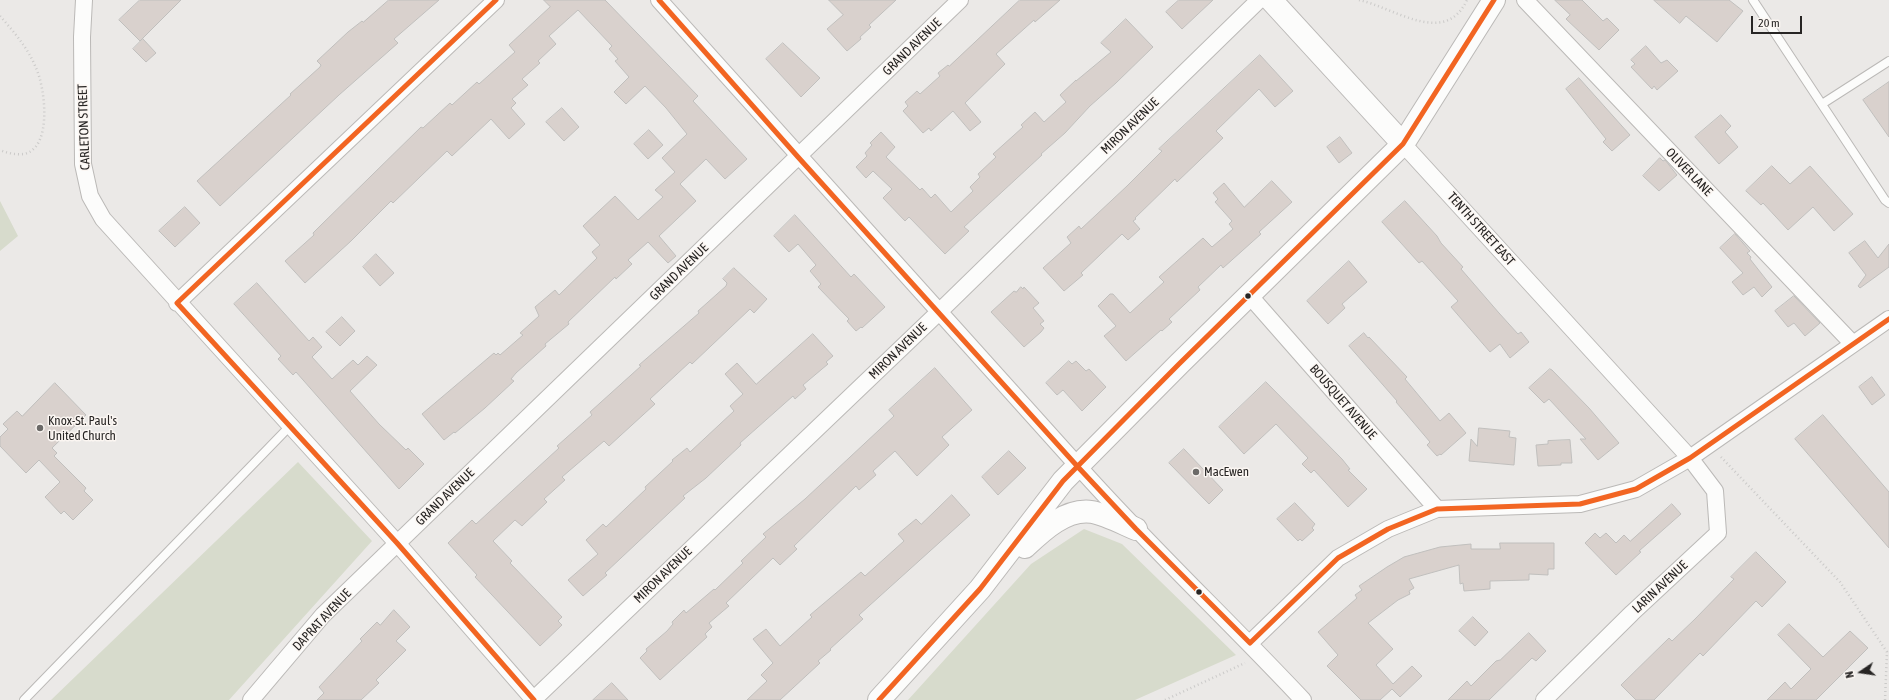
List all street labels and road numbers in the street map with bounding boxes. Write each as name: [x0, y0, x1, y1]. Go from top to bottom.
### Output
street label: GRAND AVENUE: [879, 15, 945, 79]
street label: CARLETON STREET: [75, 84, 93, 170]
street label: MIRON AVENUE: [1098, 95, 1162, 157]
street label: OLIVER LANE: [1662, 145, 1716, 199]
street label: TENTH STREET EAST: [1444, 189, 1518, 269]
street label: GRAND AVENUE: [646, 240, 712, 304]
street label: MIRON AVENUE: [866, 320, 930, 382]
street label: BOUSQUET AVENUE: [1306, 361, 1380, 443]
street label: GRAND AVENUE: [412, 465, 478, 529]
street label: MIRON AVENUE: [631, 544, 695, 606]
street label: LARIN AVENUE: [1629, 558, 1691, 616]
street label: DAPRAT AVENUE: [289, 586, 355, 654]

